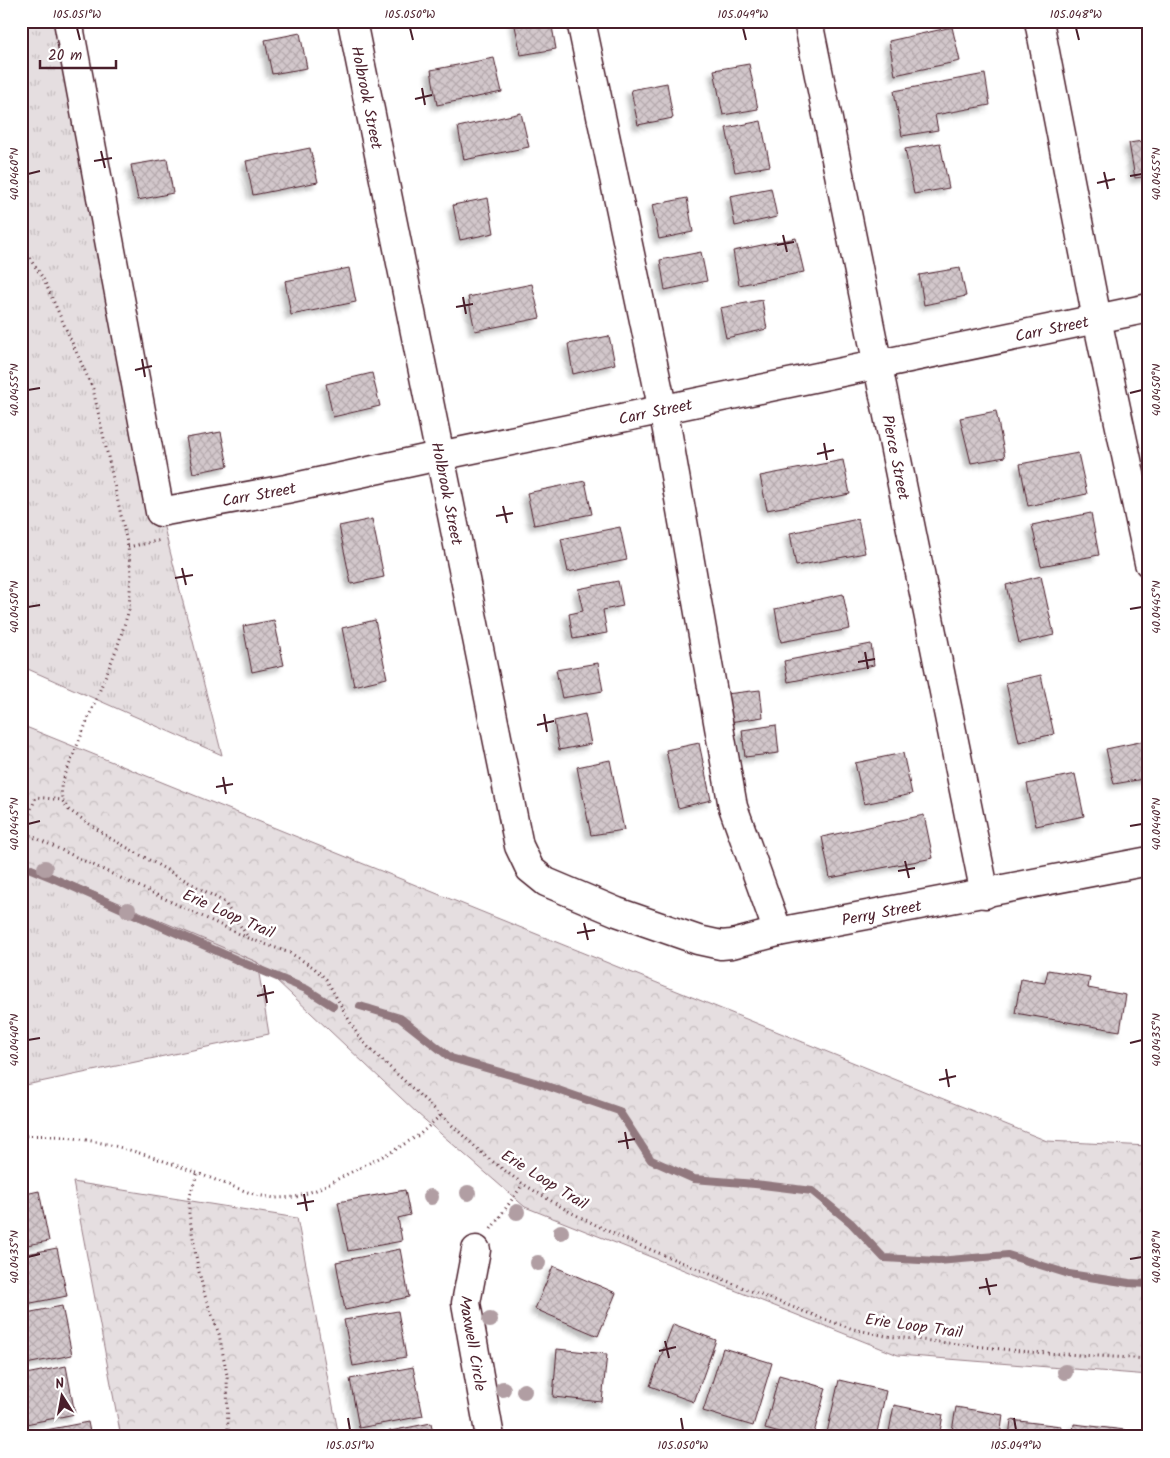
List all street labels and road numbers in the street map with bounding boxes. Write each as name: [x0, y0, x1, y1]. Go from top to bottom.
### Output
street label: Holbrook Street: [343, 44, 389, 152]
street label: Carr Street: [1013, 310, 1092, 350]
street label: Carr Street: [616, 392, 695, 432]
street label: Pierce Street: [874, 413, 916, 503]
street label: Holbrook Street: [424, 440, 469, 548]
street label: Carr Street: [220, 476, 299, 514]
street label: Erie Loop Trail: [178, 883, 279, 946]
street label: Perry Street: [840, 894, 925, 934]
street label: Erie Loop Trail: [496, 1144, 593, 1217]
street label: Maxwell Circle: [451, 1293, 493, 1393]
street label: Erie Loop Trail: [863, 1307, 964, 1346]

